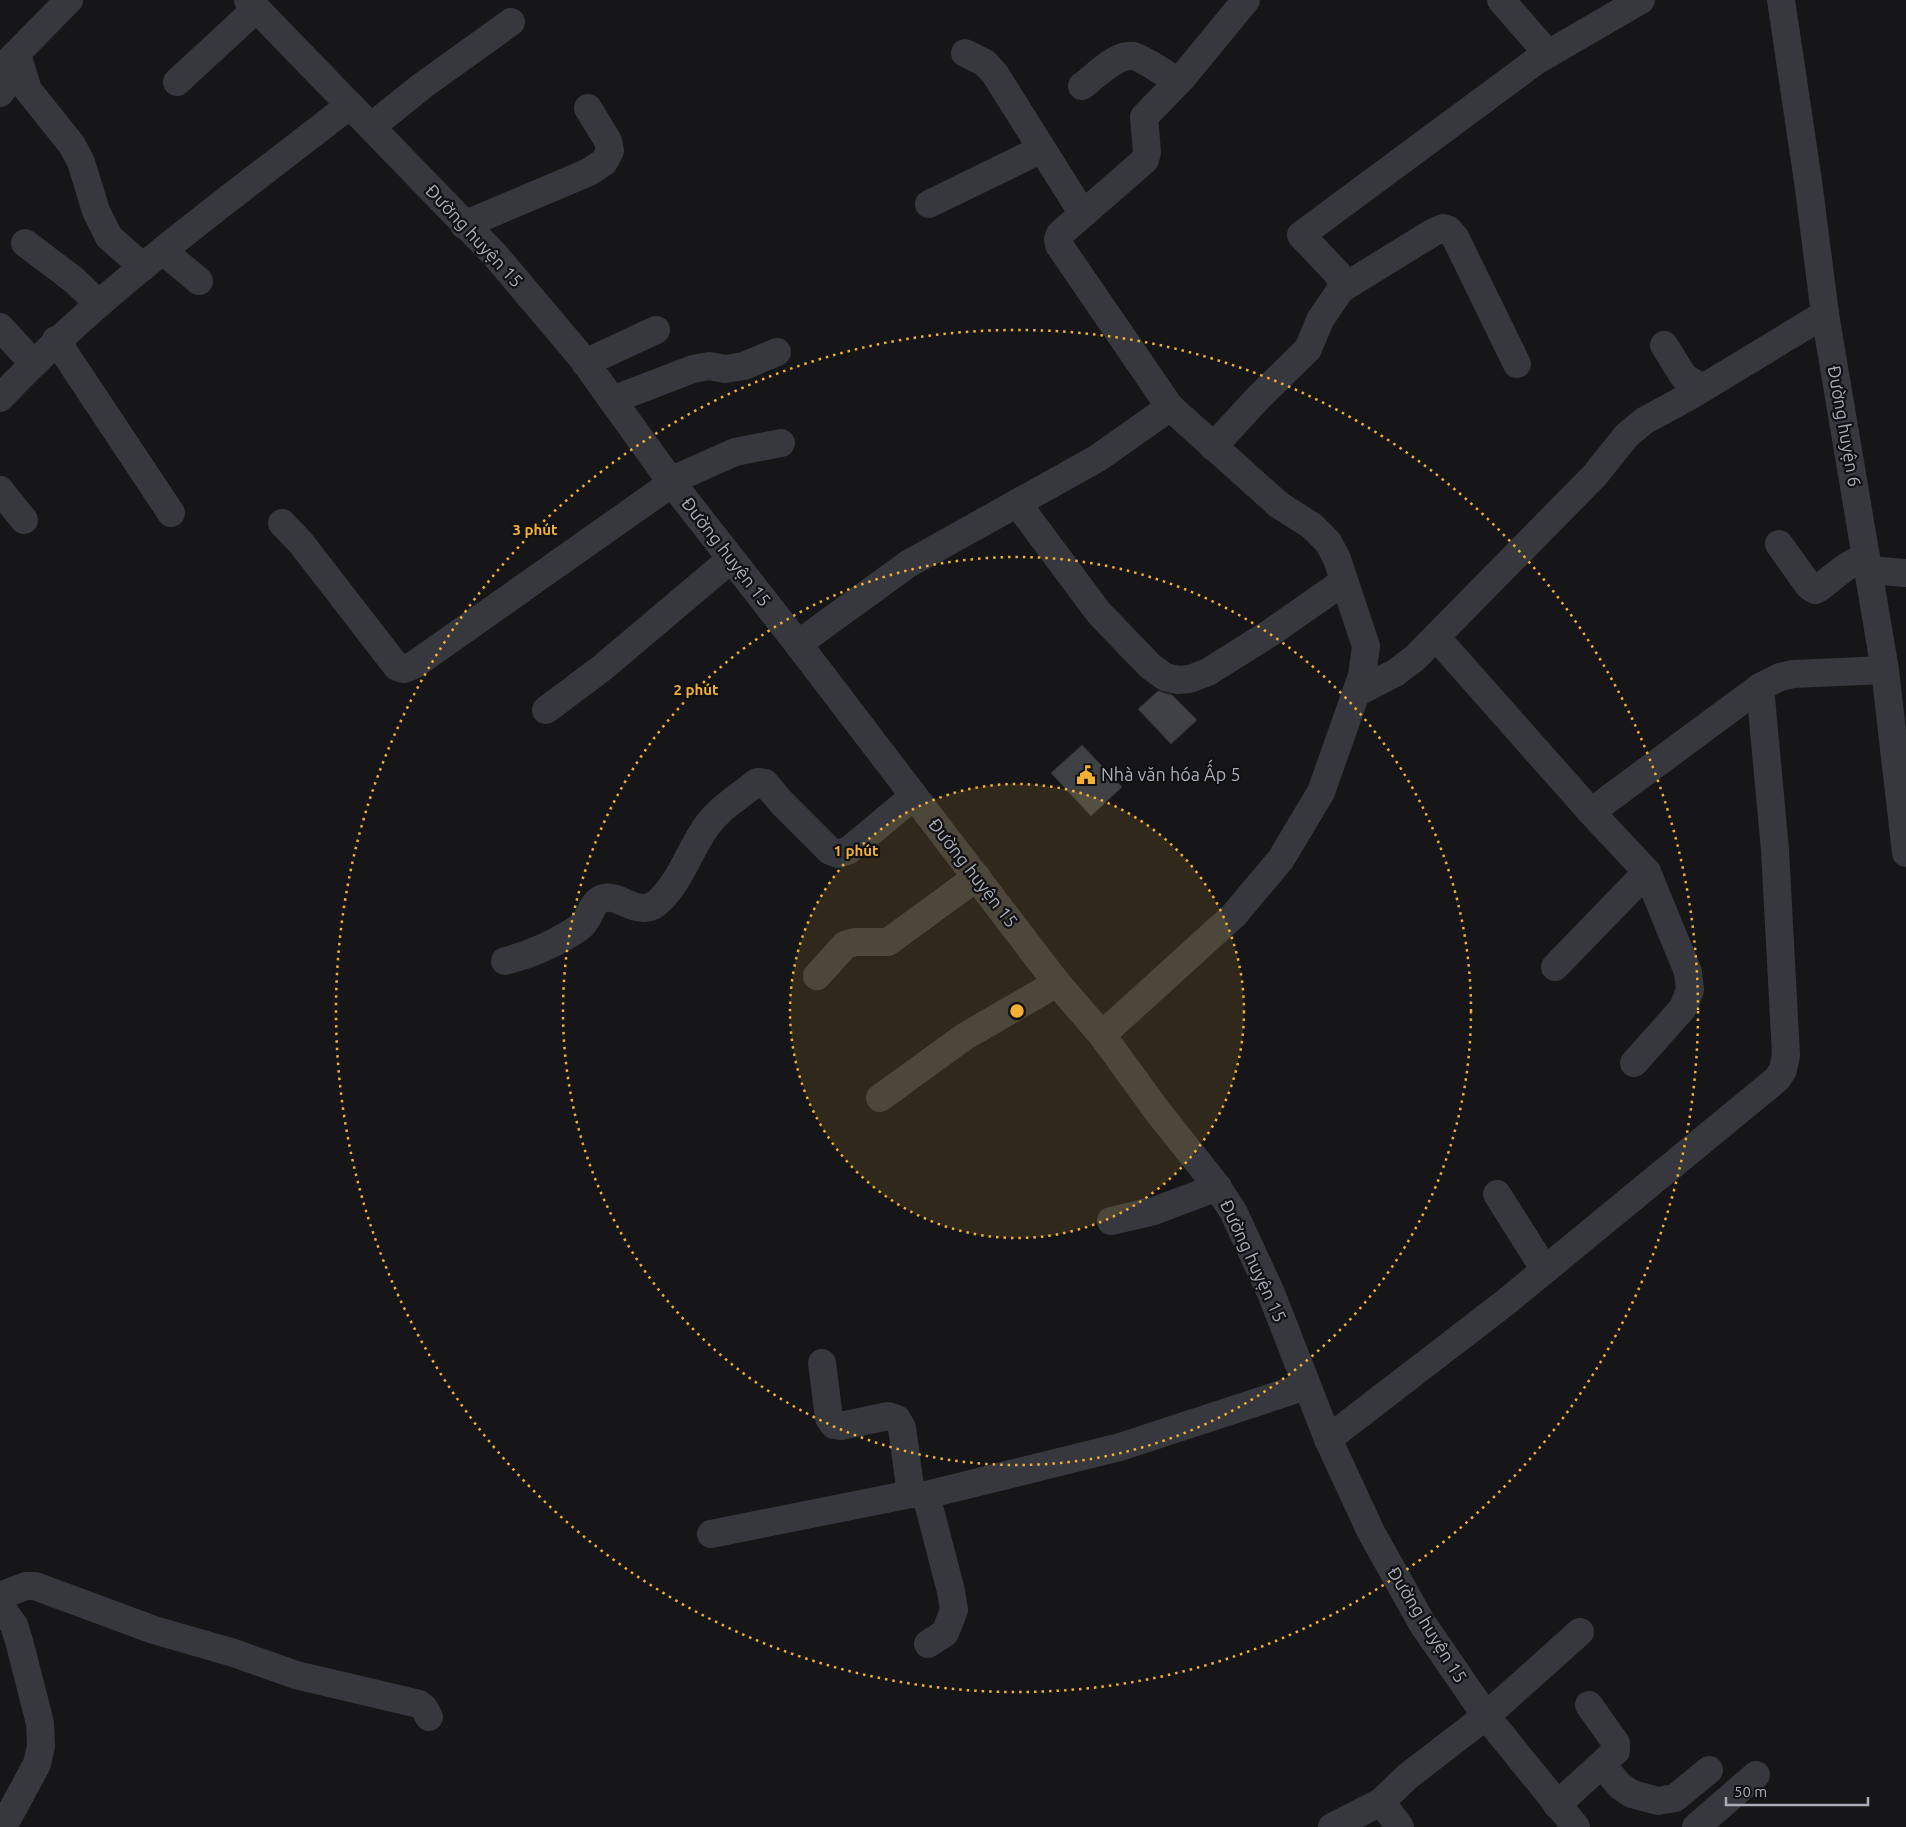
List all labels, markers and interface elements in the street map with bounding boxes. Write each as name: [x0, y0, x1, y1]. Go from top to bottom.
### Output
street label: Đường huyện 15: [422, 180, 527, 291]
street label: Đường huyện 6: [1824, 364, 1865, 488]
street label: Đường huyện 15: [678, 493, 776, 610]
text: 3 phút: [512, 521, 558, 538]
text: 2 phút: [673, 681, 719, 698]
place label: Nhà văn hóa Ấp 5: [1101, 759, 1241, 784]
public building icon: Nhà văn hóa Ấp 5: [1075, 764, 1097, 786]
street label: Đường huyện 15: [925, 814, 1023, 931]
text: 1 phút: [833, 842, 879, 859]
centre of rings: [1008, 1002, 1026, 1020]
street label: Đường huyện 15: [1217, 1196, 1291, 1325]
street label: Đường huyện 15: [1384, 1563, 1471, 1686]
scale bar: [1726, 1774, 1868, 1806]
text: 50 m: [1734, 1783, 1767, 1800]

